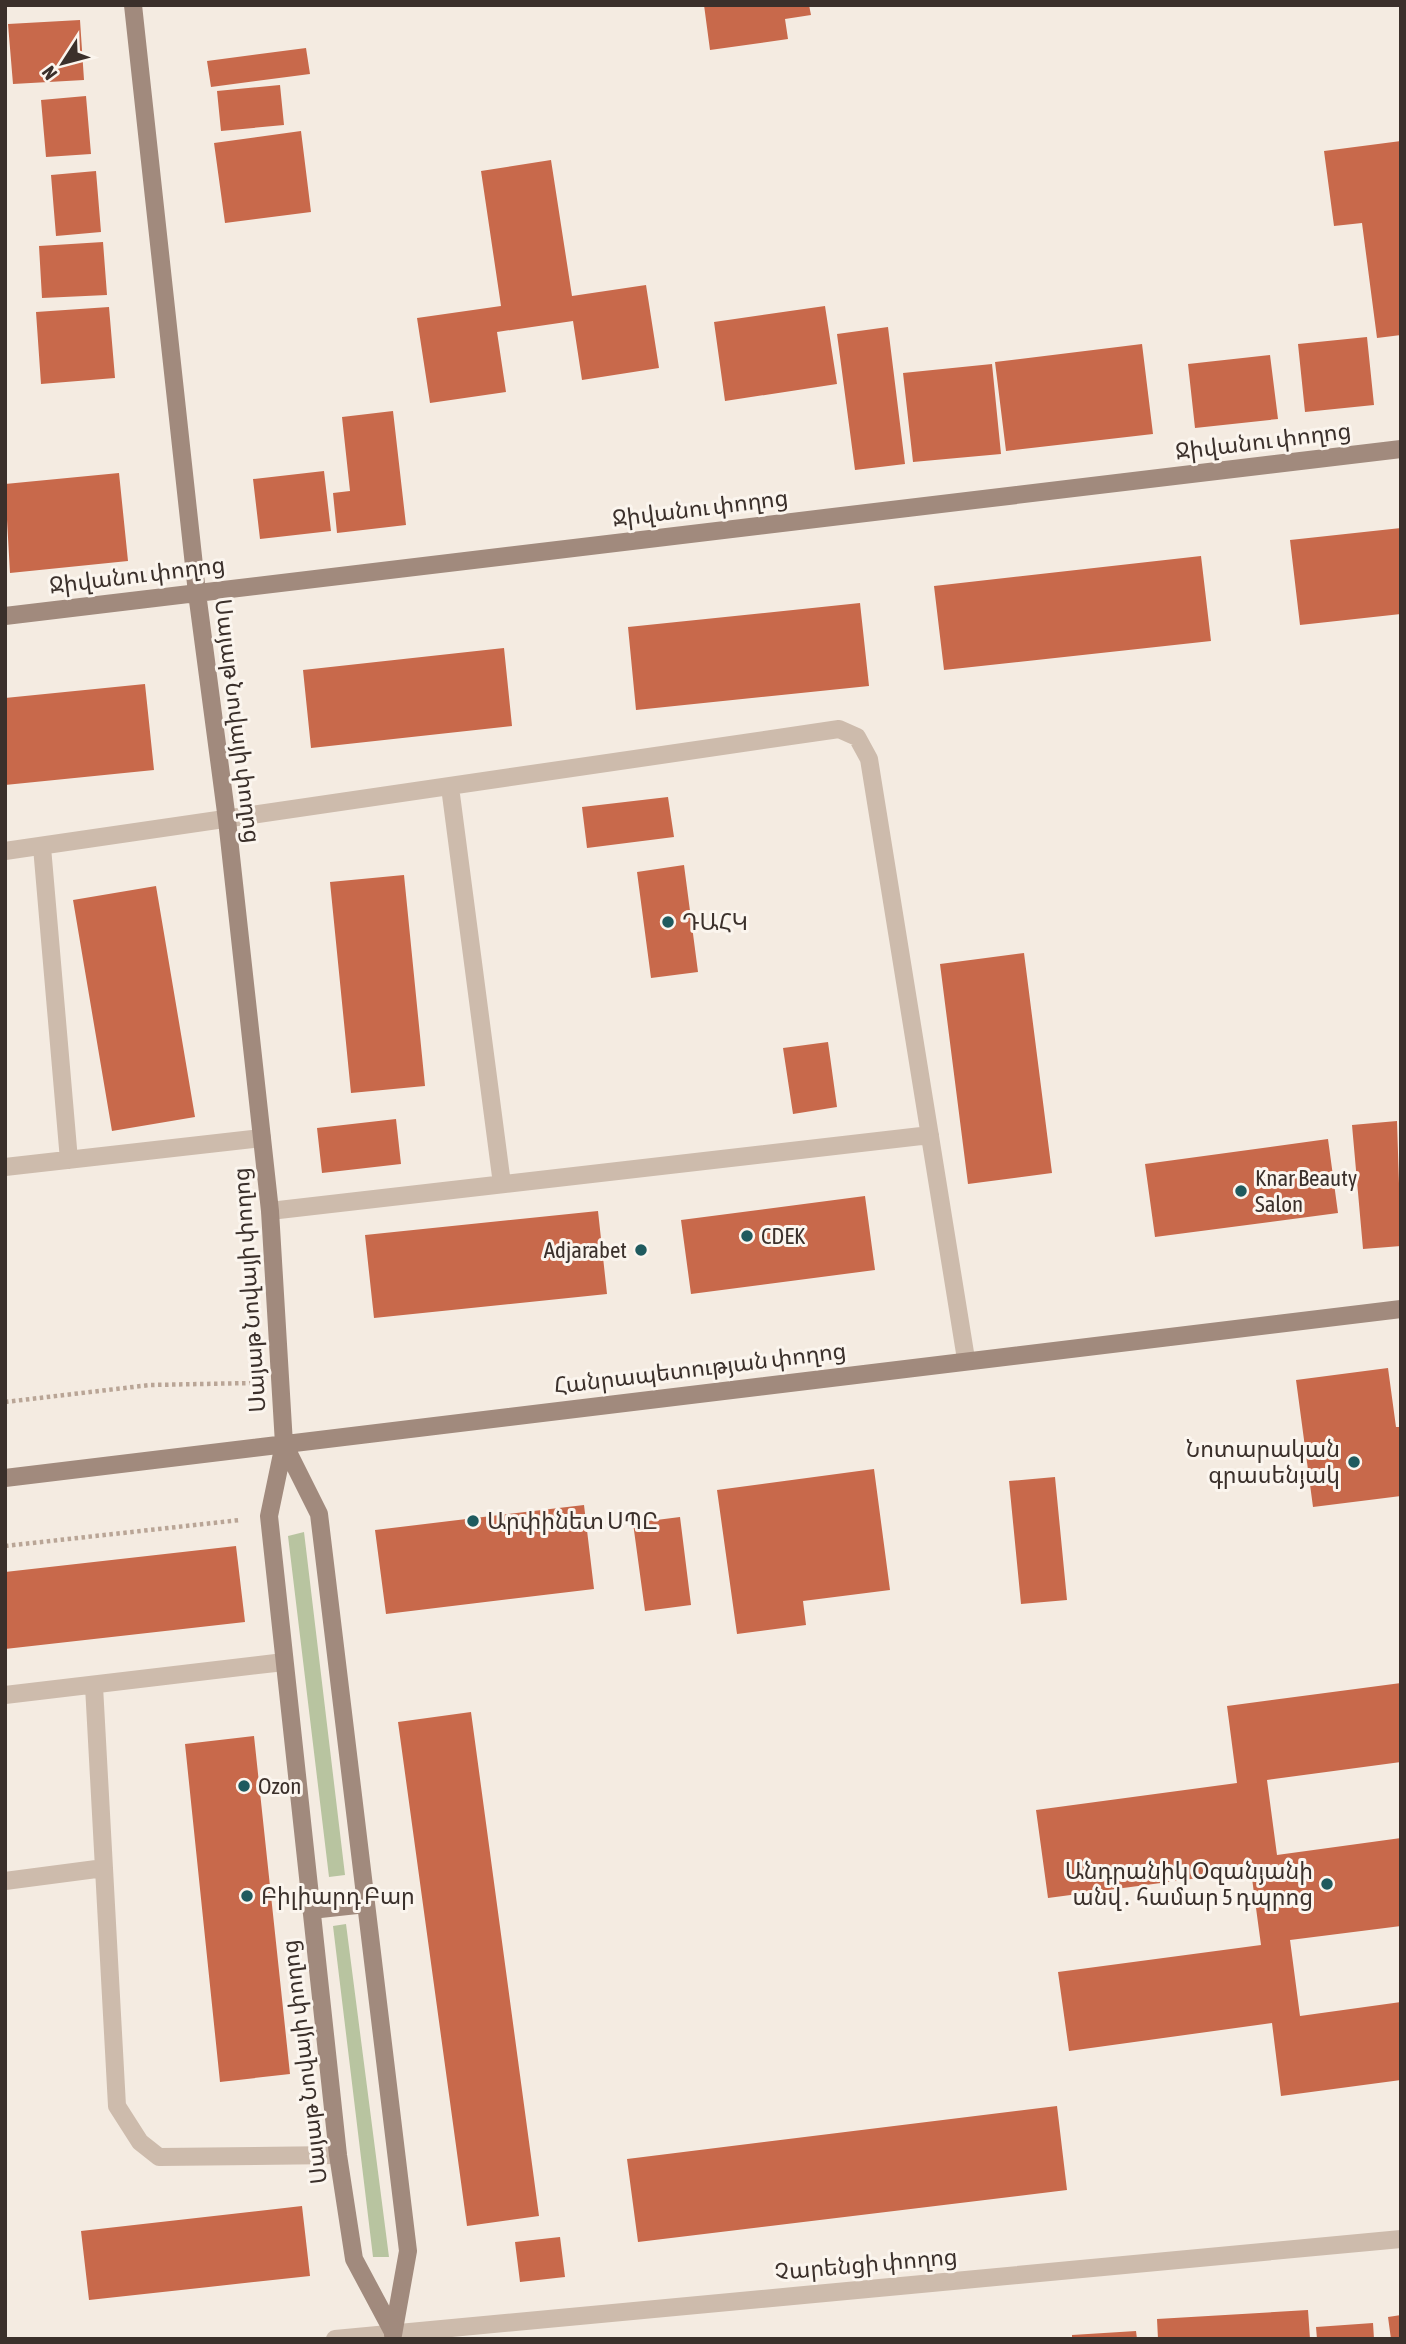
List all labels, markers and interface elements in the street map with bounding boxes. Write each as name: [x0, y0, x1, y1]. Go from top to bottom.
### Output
north arrow: [28, 28, 98, 98]
text: N: [37, 62, 61, 84]
street label: Ջիվանու փողոց: [1174, 417, 1353, 466]
street label: Ջիվանու փողոց: [611, 484, 790, 533]
street label: Ջիվանու փողոց: [48, 551, 227, 600]
street label: Սայաթ Նովայի փողոց: [209, 598, 266, 845]
place label: ԴԱՀԿ: [682, 909, 748, 935]
marker: ԴԱՀԿ: [660, 914, 676, 930]
place label: Knar Beauty Salon: [1255, 1165, 1357, 1217]
street label: Սայաթ Նովայի փողոց: [227, 1167, 272, 1413]
marker: Knar Beauty Salon: [1233, 1183, 1249, 1199]
place label: CDEK: [761, 1223, 806, 1249]
marker: CDEK: [739, 1228, 755, 1244]
place label: Adjarabet: [544, 1237, 627, 1263]
marker: Adjarabet: [633, 1242, 649, 1258]
street label: Հանրապետության փողոց: [552, 1337, 848, 1400]
place label: Նոտարական գրասենյակ: [1186, 1436, 1340, 1489]
marker: Նոտարական գրասենյակ: [1346, 1454, 1362, 1470]
place label: Արփինետ ՍՊԸ: [487, 1508, 658, 1535]
marker: Արփինետ ՍՊԸ: [465, 1513, 481, 1529]
place label: Ozon: [258, 1773, 301, 1799]
marker: Ozon: [236, 1778, 252, 1794]
place label: Անդրանիկ Օզանյանի անվ․ համար 5 դպրոց: [1065, 1858, 1313, 1911]
marker: Անդրանիկ Օզանյանի անվ․ համար 5 դպրոց: [1319, 1876, 1335, 1892]
place label: Բիլիարդ Բար: [261, 1883, 415, 1910]
marker: Բիլիարդ Բար: [239, 1888, 255, 1904]
street label: Սայաթ Նովայի փողոց: [276, 1938, 333, 2185]
street label: Չարենցի փողոց: [773, 2243, 959, 2286]

